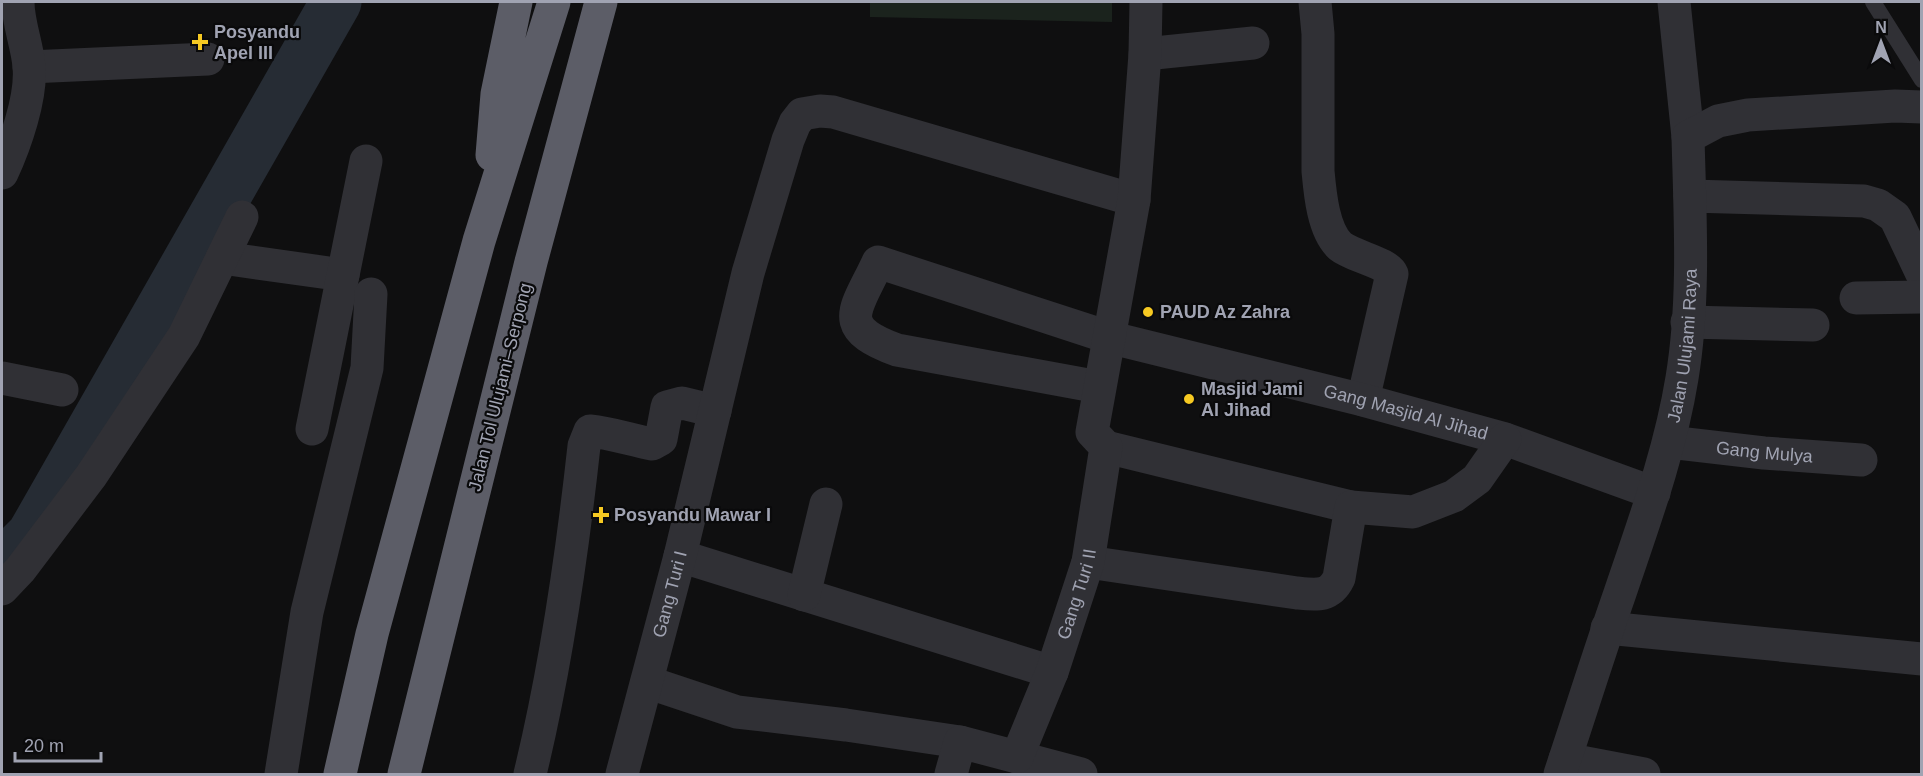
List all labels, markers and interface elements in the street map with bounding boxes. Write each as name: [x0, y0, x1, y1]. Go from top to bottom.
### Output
north arrow: [1851, 12, 1911, 72]
text: N: [1875, 19, 1887, 36]
place label: Posyandu Apel III: [214, 22, 300, 63]
marker: Posyandu Apel III: [191, 33, 209, 51]
street label: Jalan Ulujami Raya: [1663, 267, 1701, 425]
street label: Jalan Tol Ulujami–Serpong: [464, 281, 536, 493]
place label: PAUD Az Zahra: [1160, 302, 1291, 322]
marker: PAUD Az Zahra: [1141, 305, 1155, 319]
place label: Masjid Jami Al Jihad: [1201, 379, 1303, 420]
street label: Gang Masjid Al Jihad: [1322, 381, 1490, 444]
marker: Masjid Jami Al Jihad: [1182, 392, 1196, 406]
street label: Gang Mulya: [1715, 438, 1814, 467]
place label: Posyandu Mawar I: [614, 505, 771, 525]
marker: Posyandu Mawar I: [592, 506, 610, 524]
street label: Gang Turi II: [1053, 547, 1100, 642]
street label: Gang Turi I: [649, 549, 691, 640]
scale bar: [15, 725, 100, 763]
text: 20 m: [24, 736, 64, 756]

